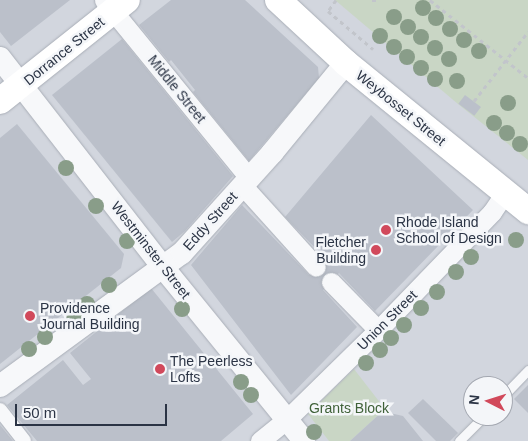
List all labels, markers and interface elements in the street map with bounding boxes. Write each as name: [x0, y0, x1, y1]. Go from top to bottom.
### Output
street label: Dorrance Street: [20, 13, 108, 89]
street label: Middle Street: [145, 52, 209, 126]
street label: Weybosset Street: [353, 67, 449, 149]
street label: Eddy Street: [179, 188, 241, 254]
street label: Westminster Street: [108, 198, 194, 302]
place label: Rhode Island School of Design: [396, 214, 502, 246]
marker: Rhode Island School of Design: [380, 224, 392, 236]
place label: Fletcher Building: [315, 234, 366, 266]
marker: Fletcher Building: [370, 244, 382, 256]
street label: Union Street: [354, 287, 420, 353]
place label: Providence Journal Building: [40, 300, 140, 332]
marker: Providence Journal Building: [24, 310, 36, 322]
place label: The Peerless Lofts: [170, 353, 252, 386]
marker: The Peerless Lofts: [154, 363, 166, 375]
north arrow: [463, 376, 513, 426]
scale bar: [18, 394, 170, 426]
text: N: [466, 394, 482, 406]
park label: Grants Block: [309, 400, 389, 416]
text: 50 m: [23, 404, 56, 421]

